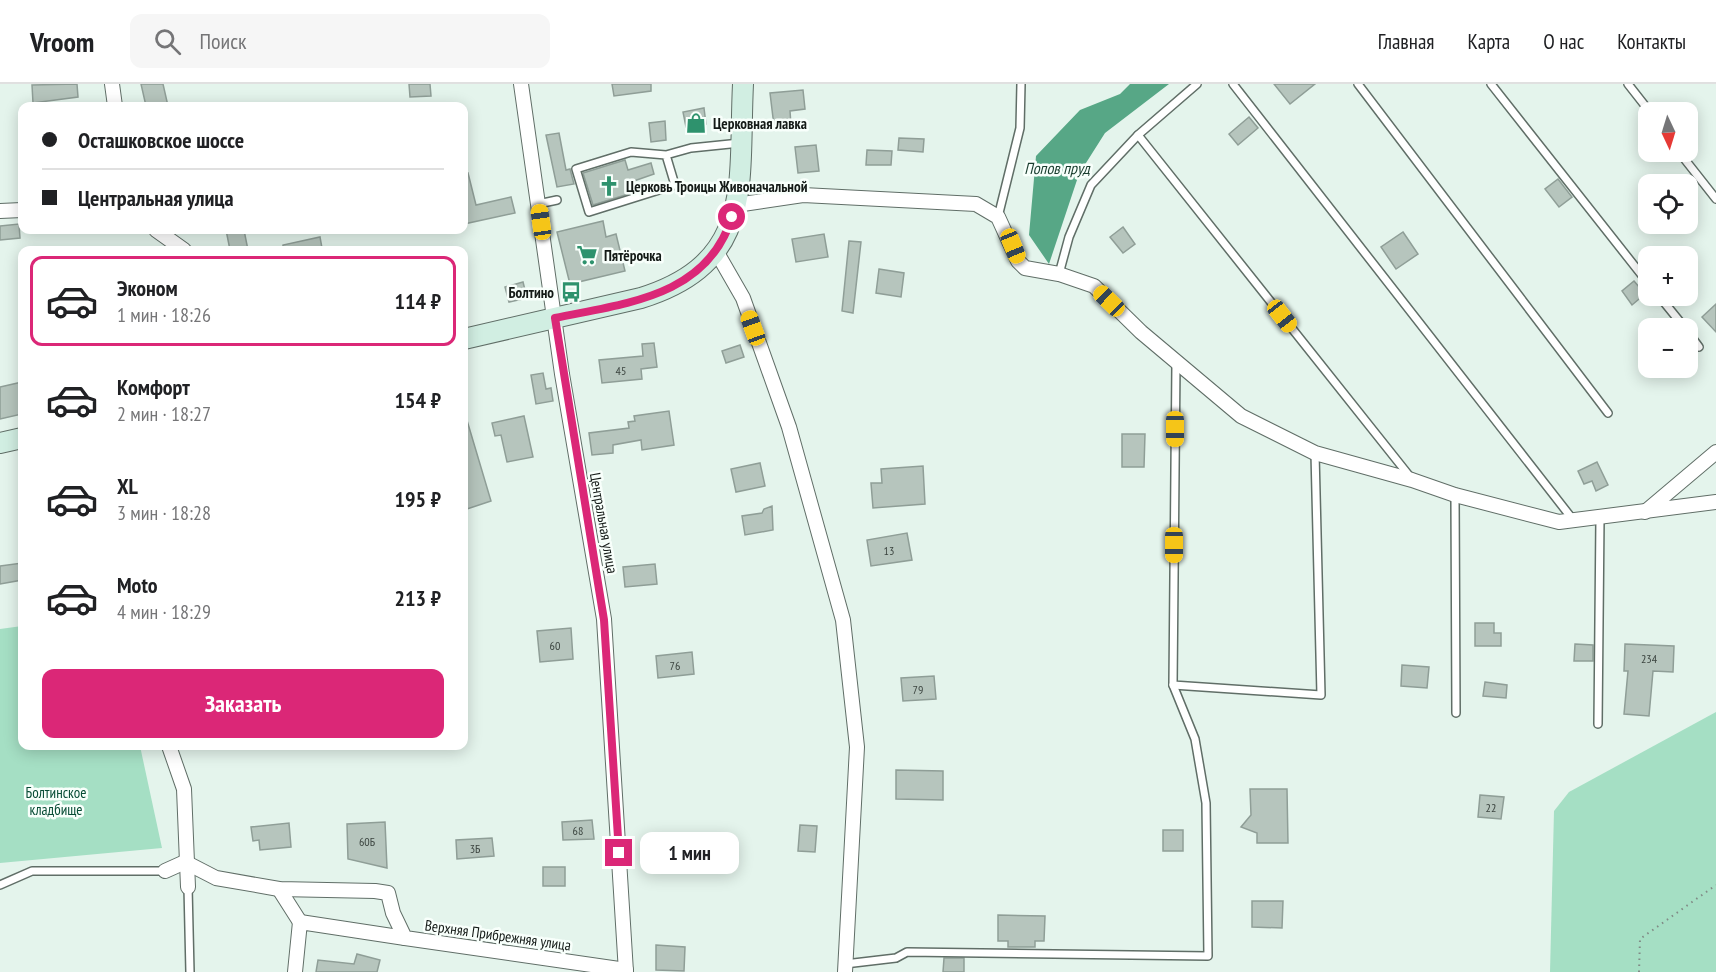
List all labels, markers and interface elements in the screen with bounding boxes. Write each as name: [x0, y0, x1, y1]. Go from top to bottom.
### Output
search box: [130, 14, 550, 68]
text: Vroom: [30, 23, 94, 60]
icon: search: [151, 25, 184, 58]
text: Поиск: [199, 27, 247, 55]
text: Главная: [1378, 28, 1434, 55]
text: Карта: [1467, 28, 1510, 55]
text: О нас: [1543, 28, 1584, 55]
text: Контакты: [1617, 28, 1686, 55]
north arrow: [1638, 102, 1698, 162]
map controls: [1638, 102, 1698, 378]
shop icon: Церковная лавка: [684, 111, 708, 135]
place label: Церковная лавка: [713, 114, 807, 133]
text: Осташковское шоссе: [78, 126, 244, 154]
water label: Попов пруд: [1024, 158, 1091, 178]
church icon: Церковь Троицы Живоначальной: [597, 174, 621, 198]
button: locate: [1638, 174, 1698, 234]
place label: Церковь Троицы Живоначальной: [626, 177, 808, 196]
text: Центральная улица: [78, 184, 234, 212]
car: [530, 203, 552, 241]
route start: [718, 203, 745, 230]
car: [998, 226, 1028, 266]
supermarket icon: Пятёрочка: [575, 243, 599, 267]
place label: Пятёрочка: [604, 246, 662, 265]
button: +: [1638, 246, 1698, 306]
icon: car: [45, 274, 99, 328]
text: Эконом: [117, 274, 178, 302]
bus stop icon: Болтино: [559, 280, 583, 304]
car: [1090, 282, 1128, 320]
place label: Болтино: [508, 283, 554, 302]
text: 114 ₽: [394, 287, 441, 315]
car: [1264, 296, 1300, 336]
text: 1 мин · 18:26: [117, 302, 211, 328]
car: [738, 308, 768, 348]
button: −: [1638, 318, 1698, 378]
house number: 45: [616, 363, 626, 378]
icon: car: [45, 373, 99, 427]
text: Комфорт: [117, 373, 190, 401]
text: 154 ₽: [394, 386, 441, 414]
text: 2 мин · 18:27: [117, 401, 211, 427]
car: [1166, 411, 1184, 447]
street label: Центральная улица: [586, 471, 622, 575]
icon: car: [45, 472, 99, 526]
text: XL: [117, 472, 138, 500]
text: 195 ₽: [394, 485, 441, 513]
text: 3 мин · 18:28: [117, 500, 211, 526]
car: [1165, 527, 1183, 563]
house number: 13: [884, 543, 894, 558]
icon: car: [45, 571, 99, 625]
text: Moto: [117, 571, 158, 599]
text: 213 ₽: [394, 584, 441, 612]
text: 4 мин · 18:29: [117, 599, 211, 625]
house number: 60: [550, 638, 560, 653]
house number: 234: [1641, 651, 1658, 666]
house number: 76: [670, 658, 680, 673]
button: Заказать: [42, 669, 444, 738]
house number: 79: [913, 682, 923, 697]
park label: Болтинское кладбище: [26, 783, 86, 819]
house number: 22: [1486, 800, 1496, 815]
house number: 68: [573, 823, 583, 838]
callout: 1 мин: [640, 832, 739, 874]
house number: 60Б: [359, 834, 375, 849]
route end: [605, 839, 632, 866]
text: 1 мин: [668, 840, 711, 866]
house number: 3Б: [470, 841, 480, 856]
street label: Верхняя Прибрежняя улица: [424, 915, 572, 955]

